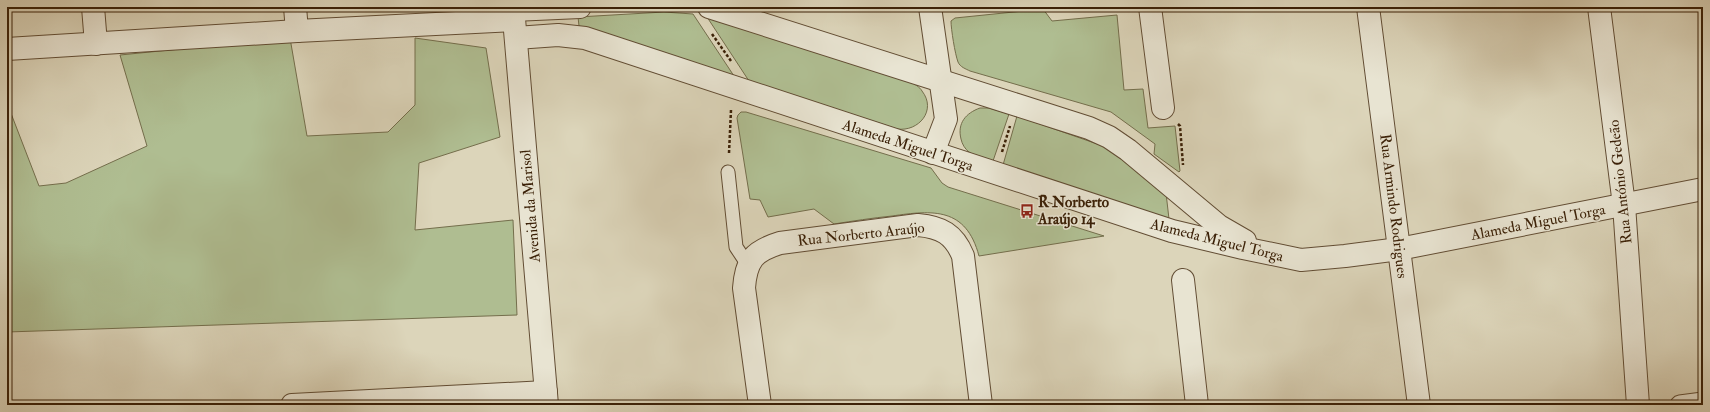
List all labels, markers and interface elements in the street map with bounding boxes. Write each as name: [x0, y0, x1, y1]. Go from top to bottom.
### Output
street label: Alameda Miguel Torga: [839, 115, 977, 176]
street label: Rua António Gedeão: [1605, 119, 1636, 245]
street label: Rua Armindo Rodrigues: [1375, 133, 1412, 279]
street label: Avenida da Marisol: [516, 149, 545, 264]
place label: R Norberto Araújo 14: [1037, 193, 1110, 229]
street label: Alameda Miguel Torga: [1468, 200, 1608, 245]
bus stop icon: R Norberto Araújo 14: [1019, 203, 1035, 219]
street label: Alameda Miguel Torga: [1147, 214, 1286, 266]
street label: Rua Norberto Araújo: [797, 218, 926, 251]

